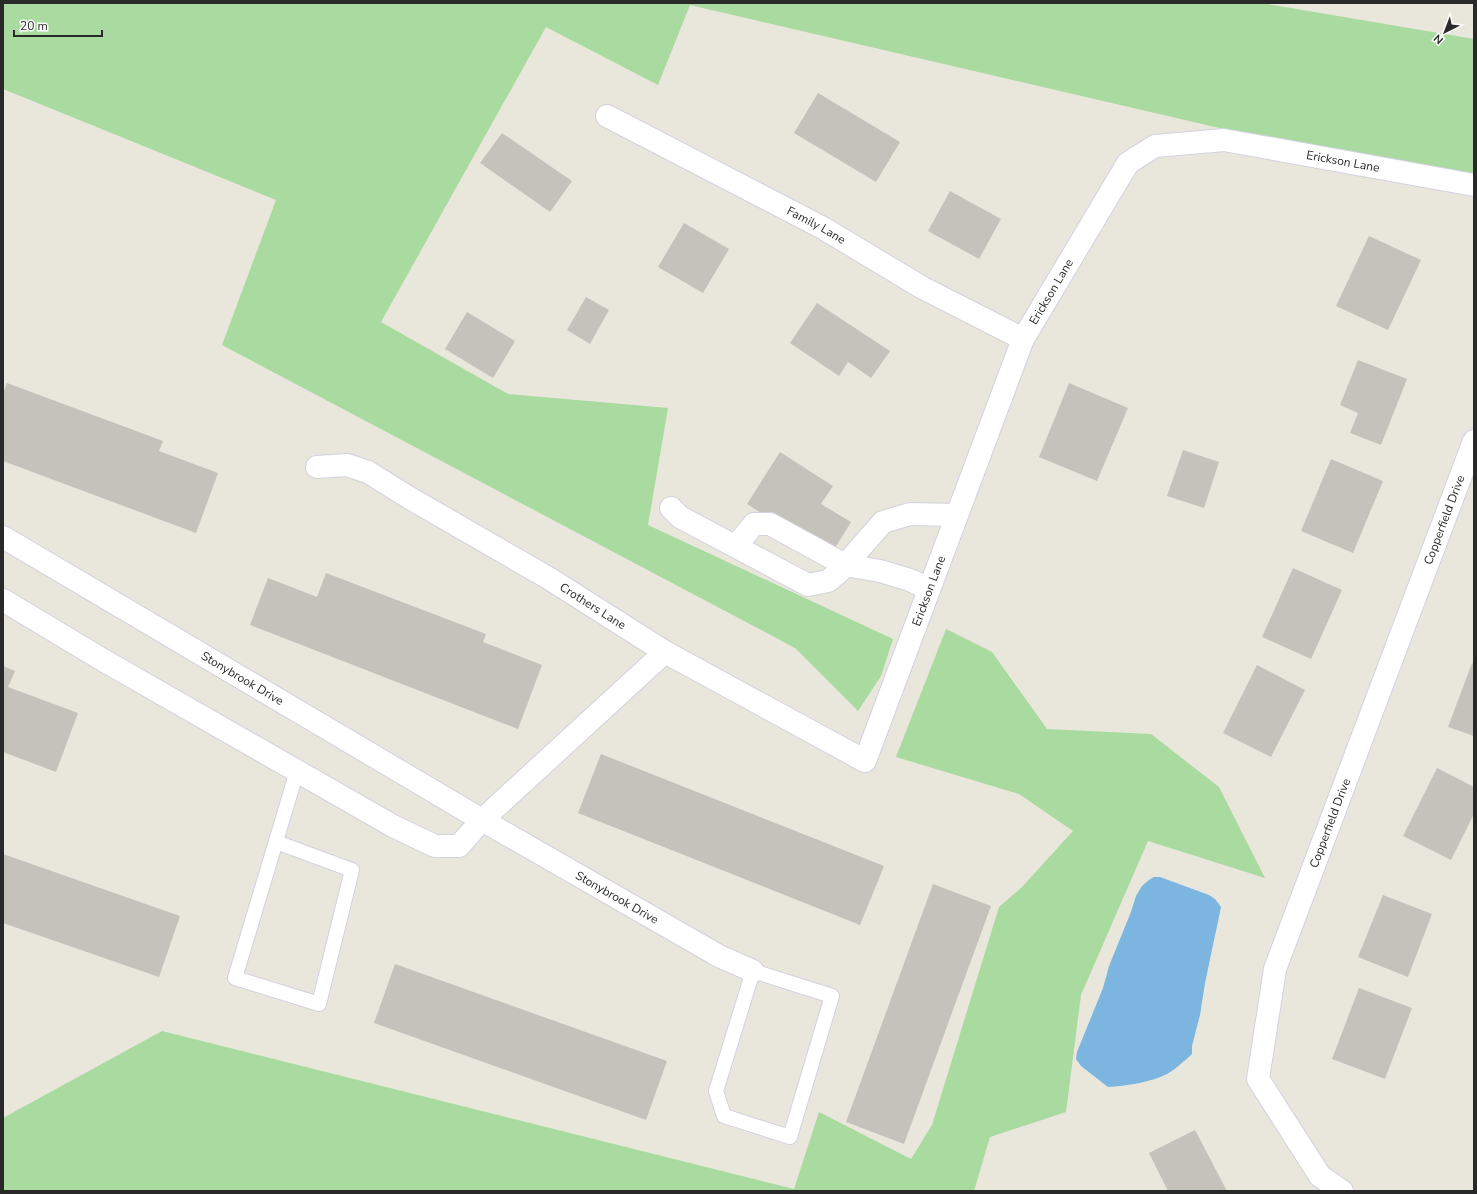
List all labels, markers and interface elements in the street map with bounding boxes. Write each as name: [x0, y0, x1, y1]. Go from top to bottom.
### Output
scale bar: [14, 12, 102, 38]
north arrow: [1425, 12, 1465, 52]
text: 20 m: [20, 18, 48, 34]
text: N: [1431, 31, 1447, 47]
street label: Erickson Lane: [1305, 147, 1381, 176]
street label: Family Lane: [784, 203, 849, 248]
street label: Erickson Lane: [1025, 256, 1077, 328]
street label: Copperfield Drive: [1420, 473, 1468, 567]
street label: Erickson Lane: [908, 553, 949, 628]
street label: Crothers Lane: [557, 579, 629, 633]
street label: Stonybrook Drive: [198, 648, 287, 709]
street label: Copperfield Drive: [1306, 776, 1354, 870]
street label: Stonybrook Drive: [573, 867, 661, 928]

